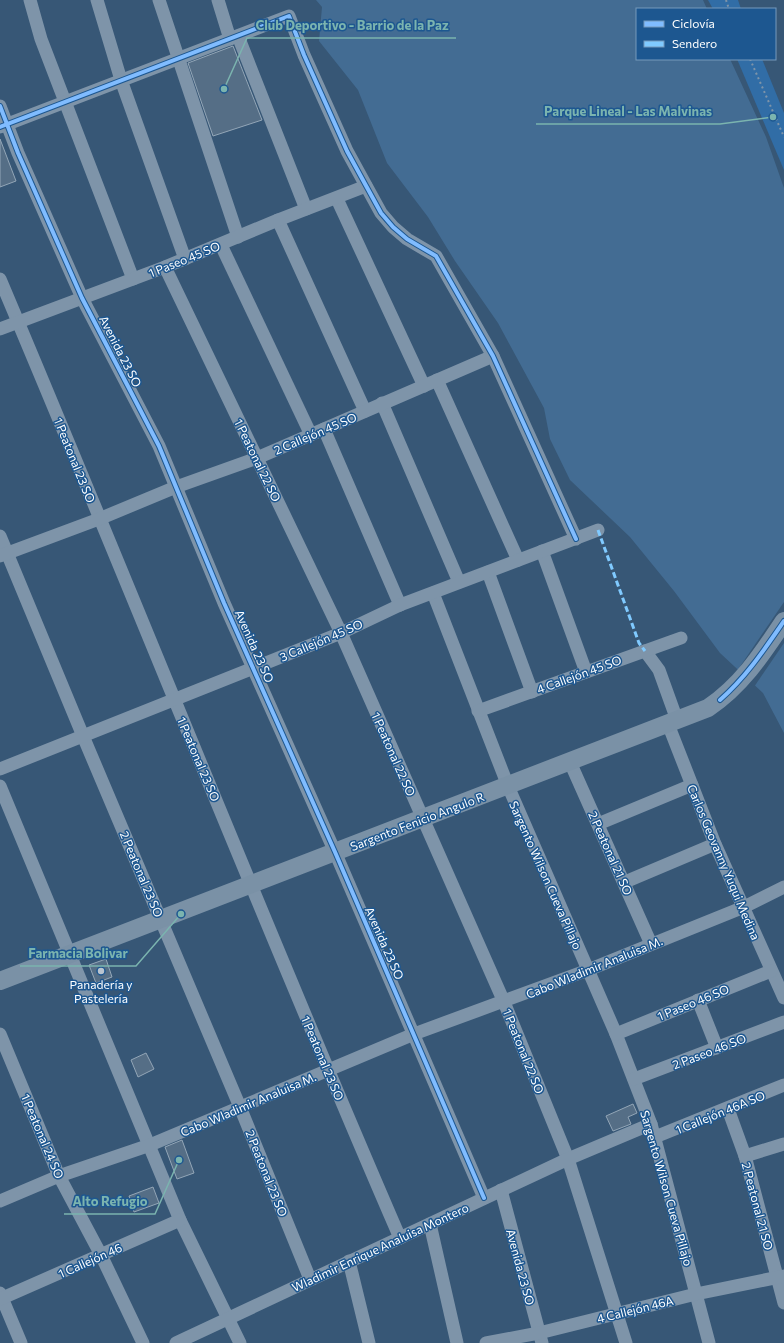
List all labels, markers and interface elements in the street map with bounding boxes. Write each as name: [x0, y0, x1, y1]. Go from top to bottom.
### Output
legend: [636, 8, 776, 60]
callout: Club Deportivo - Barrio de la Paz: [247, 13, 456, 38]
text: Ciclovía: [672, 16, 715, 30]
text: Club Deportivo - Barrio de la Paz: [255, 17, 449, 33]
text: Sendero: [672, 36, 717, 50]
callout: Parque Lineal - Las Malvinas: [536, 99, 720, 124]
text: Parque Lineal - Las Malvinas: [544, 103, 712, 119]
street label: 1 Paseo 45 SO: [146, 238, 222, 280]
street label: Avenida 23 SO: [97, 313, 145, 389]
street label: 2 Callejón 45 SO: [272, 409, 359, 457]
street label: 1 Peatonal 23 SO: [52, 415, 99, 505]
street label: 1 Peatonal 22 SO: [232, 416, 284, 504]
street label: Avenida 23 SO: [233, 607, 277, 685]
street label: 3 Callejón 45 SO: [277, 616, 365, 664]
street label: 4 Callejón 45 SO: [535, 652, 623, 696]
street label: 1 Peatonal 22 SO: [369, 710, 419, 798]
street label: 1 Peatonal 23 SO: [175, 715, 223, 804]
street label: Carlos Geovanny Yuqui Medina: [685, 782, 763, 942]
street label: Sargento Fenicio Angulo R: [348, 789, 486, 853]
street label: Sargento Wilson Cueva Pillajo: [507, 799, 585, 951]
street label: 2 Peatonal 21 SO: [586, 809, 636, 897]
street label: 2 Peatonal 23 SO: [118, 829, 166, 919]
street label: Avenida 23 SO: [363, 904, 407, 982]
street label: Cabo Wladimir Analuisa M.: [524, 933, 664, 1001]
callout: Farmacia Bolivar: [20, 941, 136, 966]
text: Farmacia Bolivar: [28, 945, 128, 961]
marker: Panadería y Pastelería: [96, 966, 106, 976]
place label: Panadería y Pastelería: [70, 977, 132, 1005]
street label: 1 Paseo 46 SO: [655, 981, 731, 1023]
street label: 1 Peatonal 22 SO: [501, 1007, 547, 1096]
street label: 1 Peatonal 23 SO: [299, 1014, 347, 1103]
street label: 2 Paseo 46 SO: [670, 1030, 748, 1071]
street label: Cabo Wladimir Analuisa M.: [178, 1069, 318, 1139]
street label: 1 Callejón 46A SO: [673, 1088, 767, 1136]
street label: 1 Peatonal 24 SO: [19, 1092, 67, 1181]
street label: Sargento Wilson Cueva Pillajo: [638, 1109, 696, 1267]
street label: 2 Peatonal 23 SO: [243, 1128, 291, 1218]
street label: 2 Peatonal 21 SO: [740, 1161, 776, 1252]
callout: Alto Refugio: [64, 1189, 155, 1214]
text: Alto Refugio: [72, 1193, 148, 1209]
street label: Wladimir Enrique Analuisa Montero: [290, 1200, 470, 1294]
street label: Avenida 23 SO: [504, 1227, 538, 1307]
street label: 1 Callejón 46: [56, 1240, 124, 1280]
street label: 4 Callejón 46A: [595, 1293, 675, 1325]

